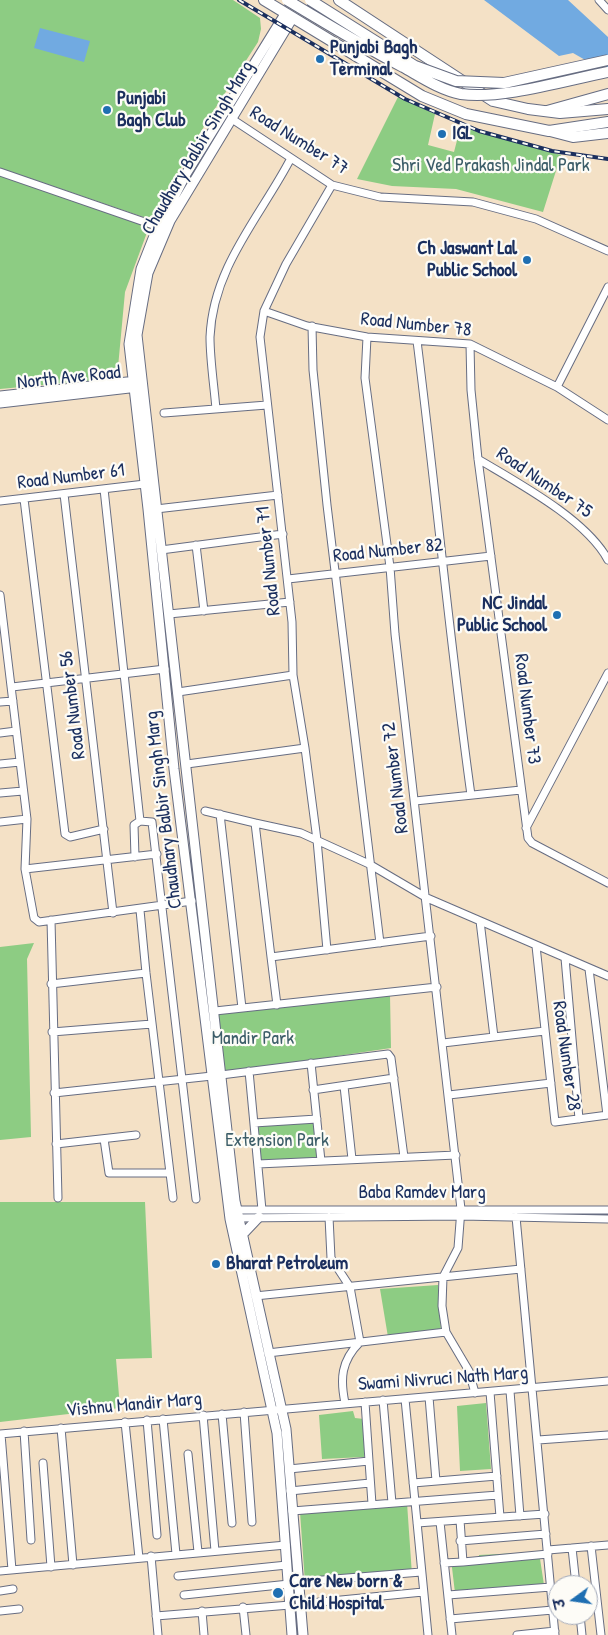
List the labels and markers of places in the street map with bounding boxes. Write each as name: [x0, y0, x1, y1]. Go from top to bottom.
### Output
place label: Punjabi Bagh Terminal: [330, 37, 417, 81]
marker: Punjabi Bagh Terminal: [314, 53, 326, 65]
place label: Punjabi Bagh Club: [117, 88, 186, 132]
marker: Punjabi Bagh Club: [101, 104, 113, 116]
place label: IGL: [452, 123, 473, 145]
marker: IGL: [436, 128, 448, 140]
place label: Ch Jaswant Lal Public School: [417, 238, 517, 282]
marker: Ch Jaswant Lal Public School: [521, 254, 533, 266]
place label: NC Jindal Public School: [457, 593, 547, 637]
marker: NC Jindal Public School: [551, 609, 563, 621]
place label: Bharat Petroleum: [226, 1253, 348, 1275]
marker: Bharat Petroleum: [210, 1258, 222, 1270]
place label: Care New born & Child Hospital: [289, 1571, 403, 1615]
marker: Care New born & Child Hospital: [271, 1586, 285, 1600]

